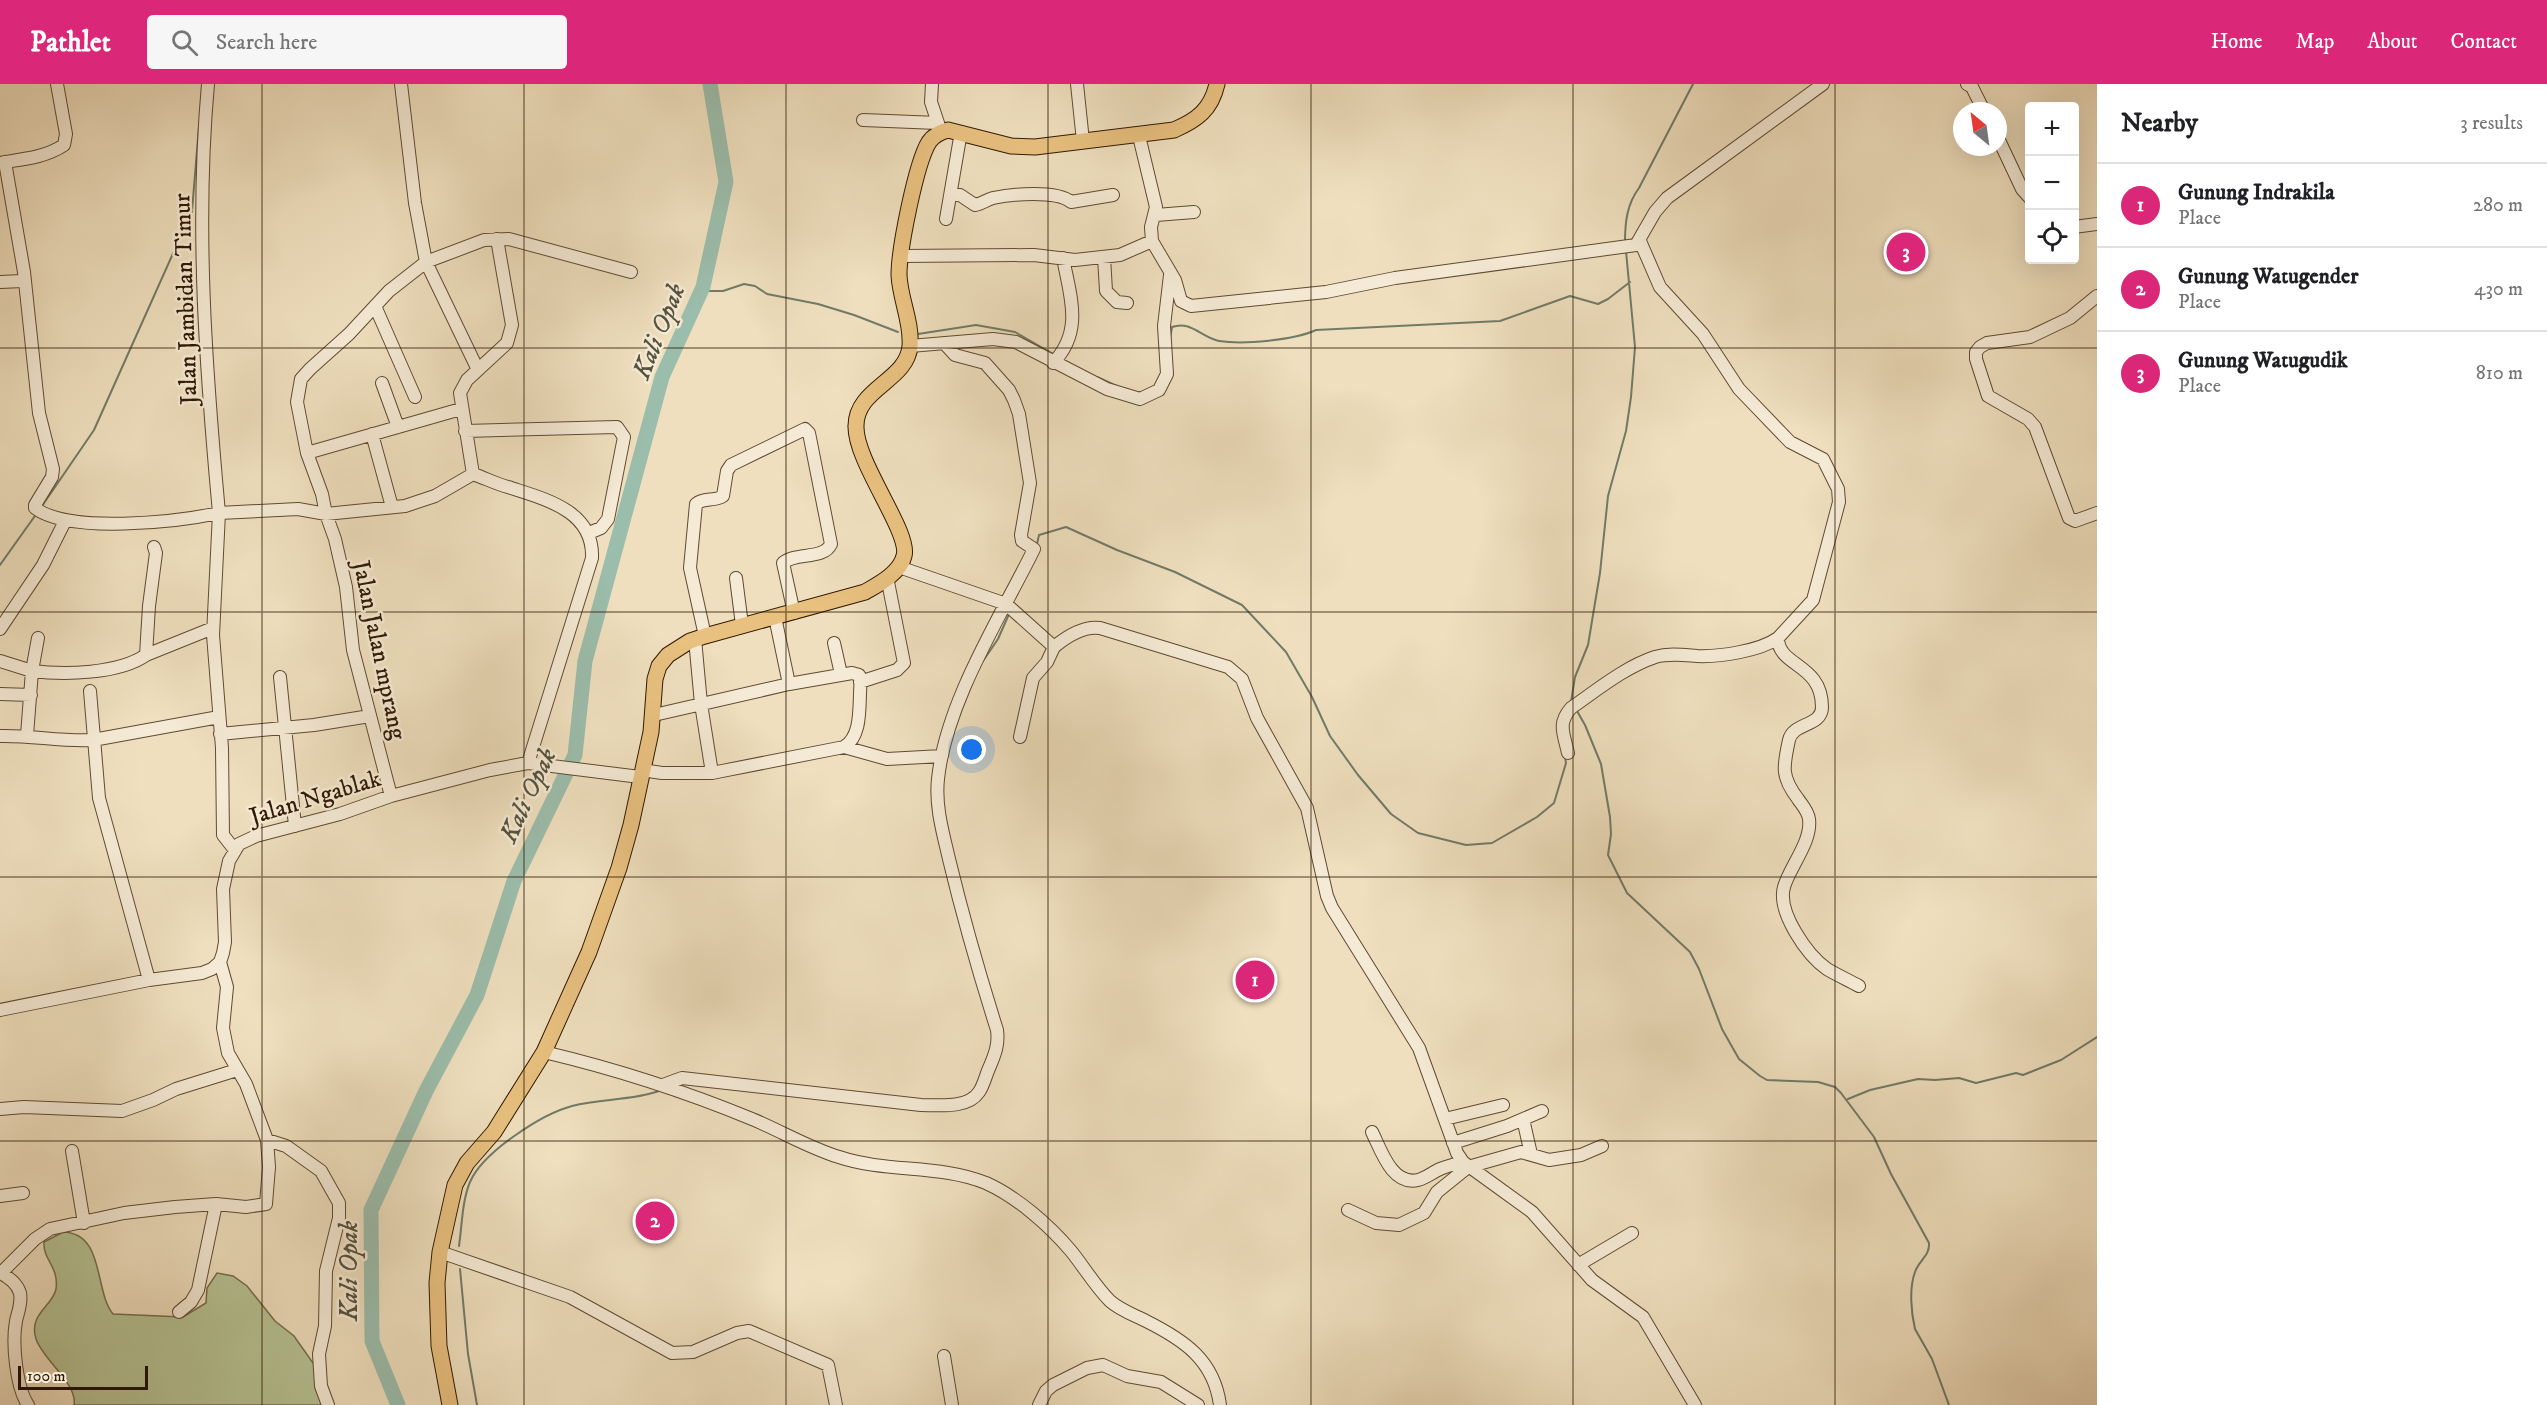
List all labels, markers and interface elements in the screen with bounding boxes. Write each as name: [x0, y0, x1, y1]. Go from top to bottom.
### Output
search box: [147, 15, 567, 69]
text: Pathlet: [30, 25, 111, 60]
icon: search: [168, 26, 201, 59]
text: Search here: [216, 29, 317, 56]
text: Home: [2211, 29, 2263, 55]
text: Map: [2296, 29, 2334, 55]
text: About: [2367, 29, 2418, 55]
text: Contact: [2451, 29, 2517, 55]
north arrow: [1953, 102, 2007, 156]
map controls: [2025, 102, 2079, 264]
button: +: [2025, 102, 2079, 156]
text: Nearby: [2121, 107, 2198, 140]
text: 3 results: [2460, 111, 2523, 136]
button: −: [2025, 156, 2079, 210]
text: Gunung Indrakila: [2178, 179, 2334, 206]
street label: Jalan Jambidan Timur: [167, 193, 205, 407]
text: 1: [2137, 193, 2144, 218]
text: 280 m: [2473, 193, 2523, 218]
text: Place: [2178, 206, 2221, 231]
button: locate: [2025, 210, 2079, 264]
pin: 3: [1886, 230, 1926, 274]
text: Gunung Watugender: [2178, 263, 2358, 290]
text: 2: [2136, 277, 2145, 302]
text: 430 m: [2474, 277, 2523, 302]
water label: Kali Opak: [625, 279, 693, 385]
text: Place: [2178, 290, 2221, 315]
text: Gunung Watugudik: [2178, 347, 2348, 374]
text: 3: [2137, 361, 2144, 386]
text: 810 m: [2476, 361, 2523, 386]
text: Place: [2178, 374, 2221, 399]
street label: Jalan Jalan mprang: [345, 556, 413, 743]
your location: [957, 735, 986, 764]
water label: Kali Opak: [492, 743, 565, 849]
street label: Jalan Ngablak: [244, 764, 385, 833]
pin: 1: [1236, 958, 1274, 1002]
pin: 2: [636, 1198, 674, 1244]
water label: Kali Opak: [333, 1221, 366, 1322]
scale bar: [18, 1363, 148, 1390]
text: 100 m: [27, 1366, 66, 1386]

